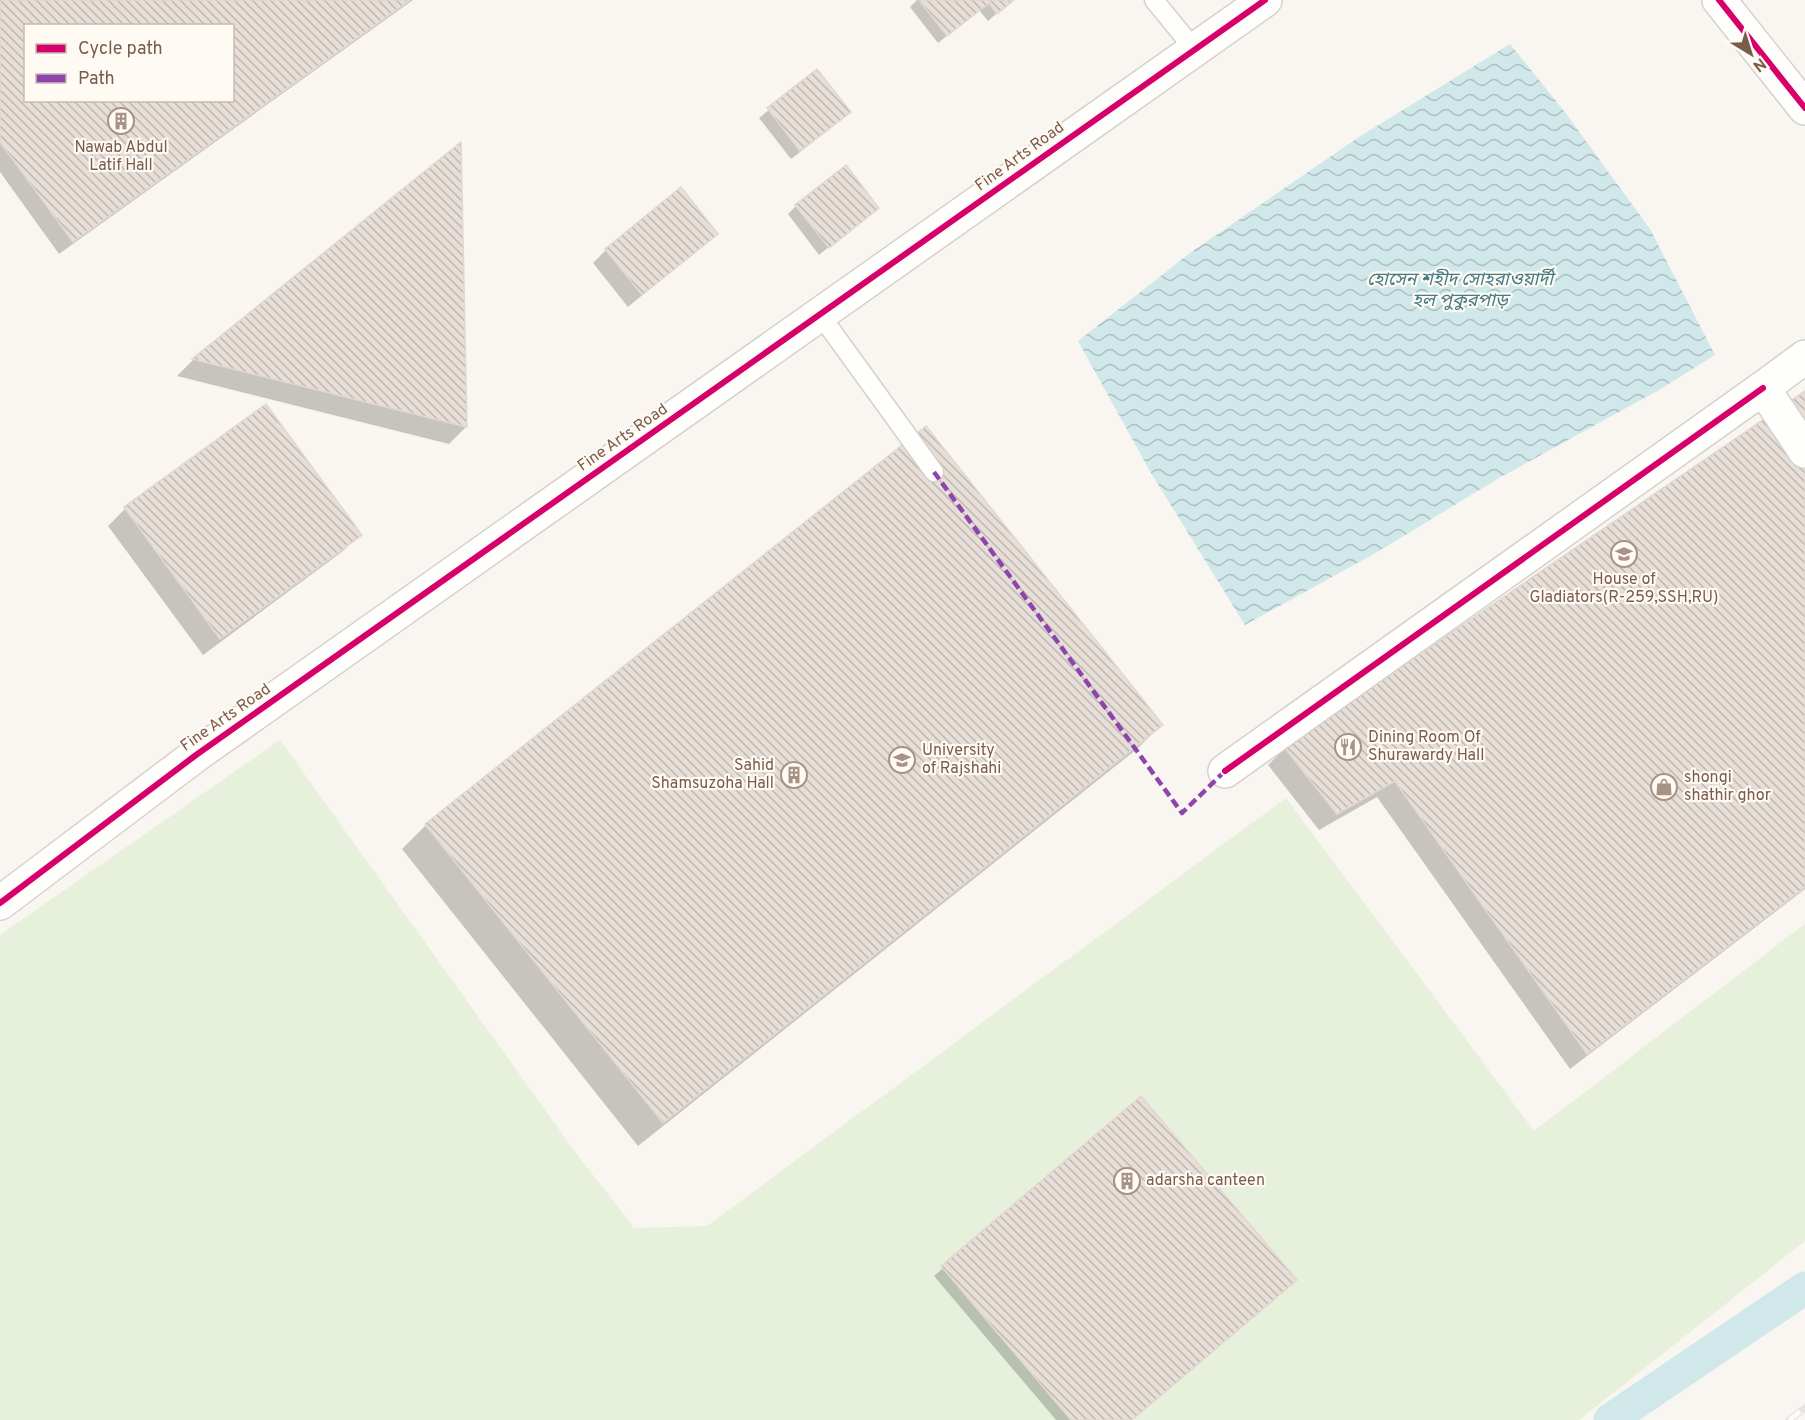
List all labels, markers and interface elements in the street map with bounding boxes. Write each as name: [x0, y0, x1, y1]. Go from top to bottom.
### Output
legend: [24, 24, 234, 102]
north arrow: [1721, 24, 1781, 84]
text: Cycle path: [78, 38, 163, 61]
text: N: [1748, 53, 1770, 76]
text: Path: [78, 68, 115, 91]
building icon: Nawab Abdul Latif Hall: [106, 106, 136, 136]
street label: Fine Arts Road: [971, 118, 1069, 196]
place label: Nawab Abdul Latif Hall: [74, 138, 168, 176]
water label: হোসেন শহীদ সোহরাওয়ার্দী হল পুকুরপাড়: [1367, 267, 1556, 313]
street label: Fine Arts Road: [574, 400, 672, 476]
school or university icon: House of Gladiators(R-259,SSH,RU): [1609, 539, 1639, 569]
place label: House of Gladiators(R-259,SSH,RU): [1529, 570, 1719, 608]
street label: Fine Arts Road: [177, 680, 275, 756]
place label: Dining Room Of Shurawardy Hall: [1368, 728, 1484, 766]
restaurant icon: Dining Room Of Shurawardy Hall: [1333, 732, 1363, 762]
place label: University of Rajshahi: [922, 741, 1001, 779]
school or university icon: University of Rajshahi: [887, 745, 917, 775]
place label: Sahid Shamsuzoha Hall: [651, 756, 774, 794]
building icon: Sahid Shamsuzoha Hall: [779, 760, 809, 790]
place label: shongi shathir ghor: [1684, 768, 1771, 806]
shop icon: shongi shathir ghor: [1649, 772, 1679, 802]
building icon: adarsha canteen: [1112, 1166, 1142, 1196]
place label: adarsha canteen: [1146, 1171, 1265, 1191]

